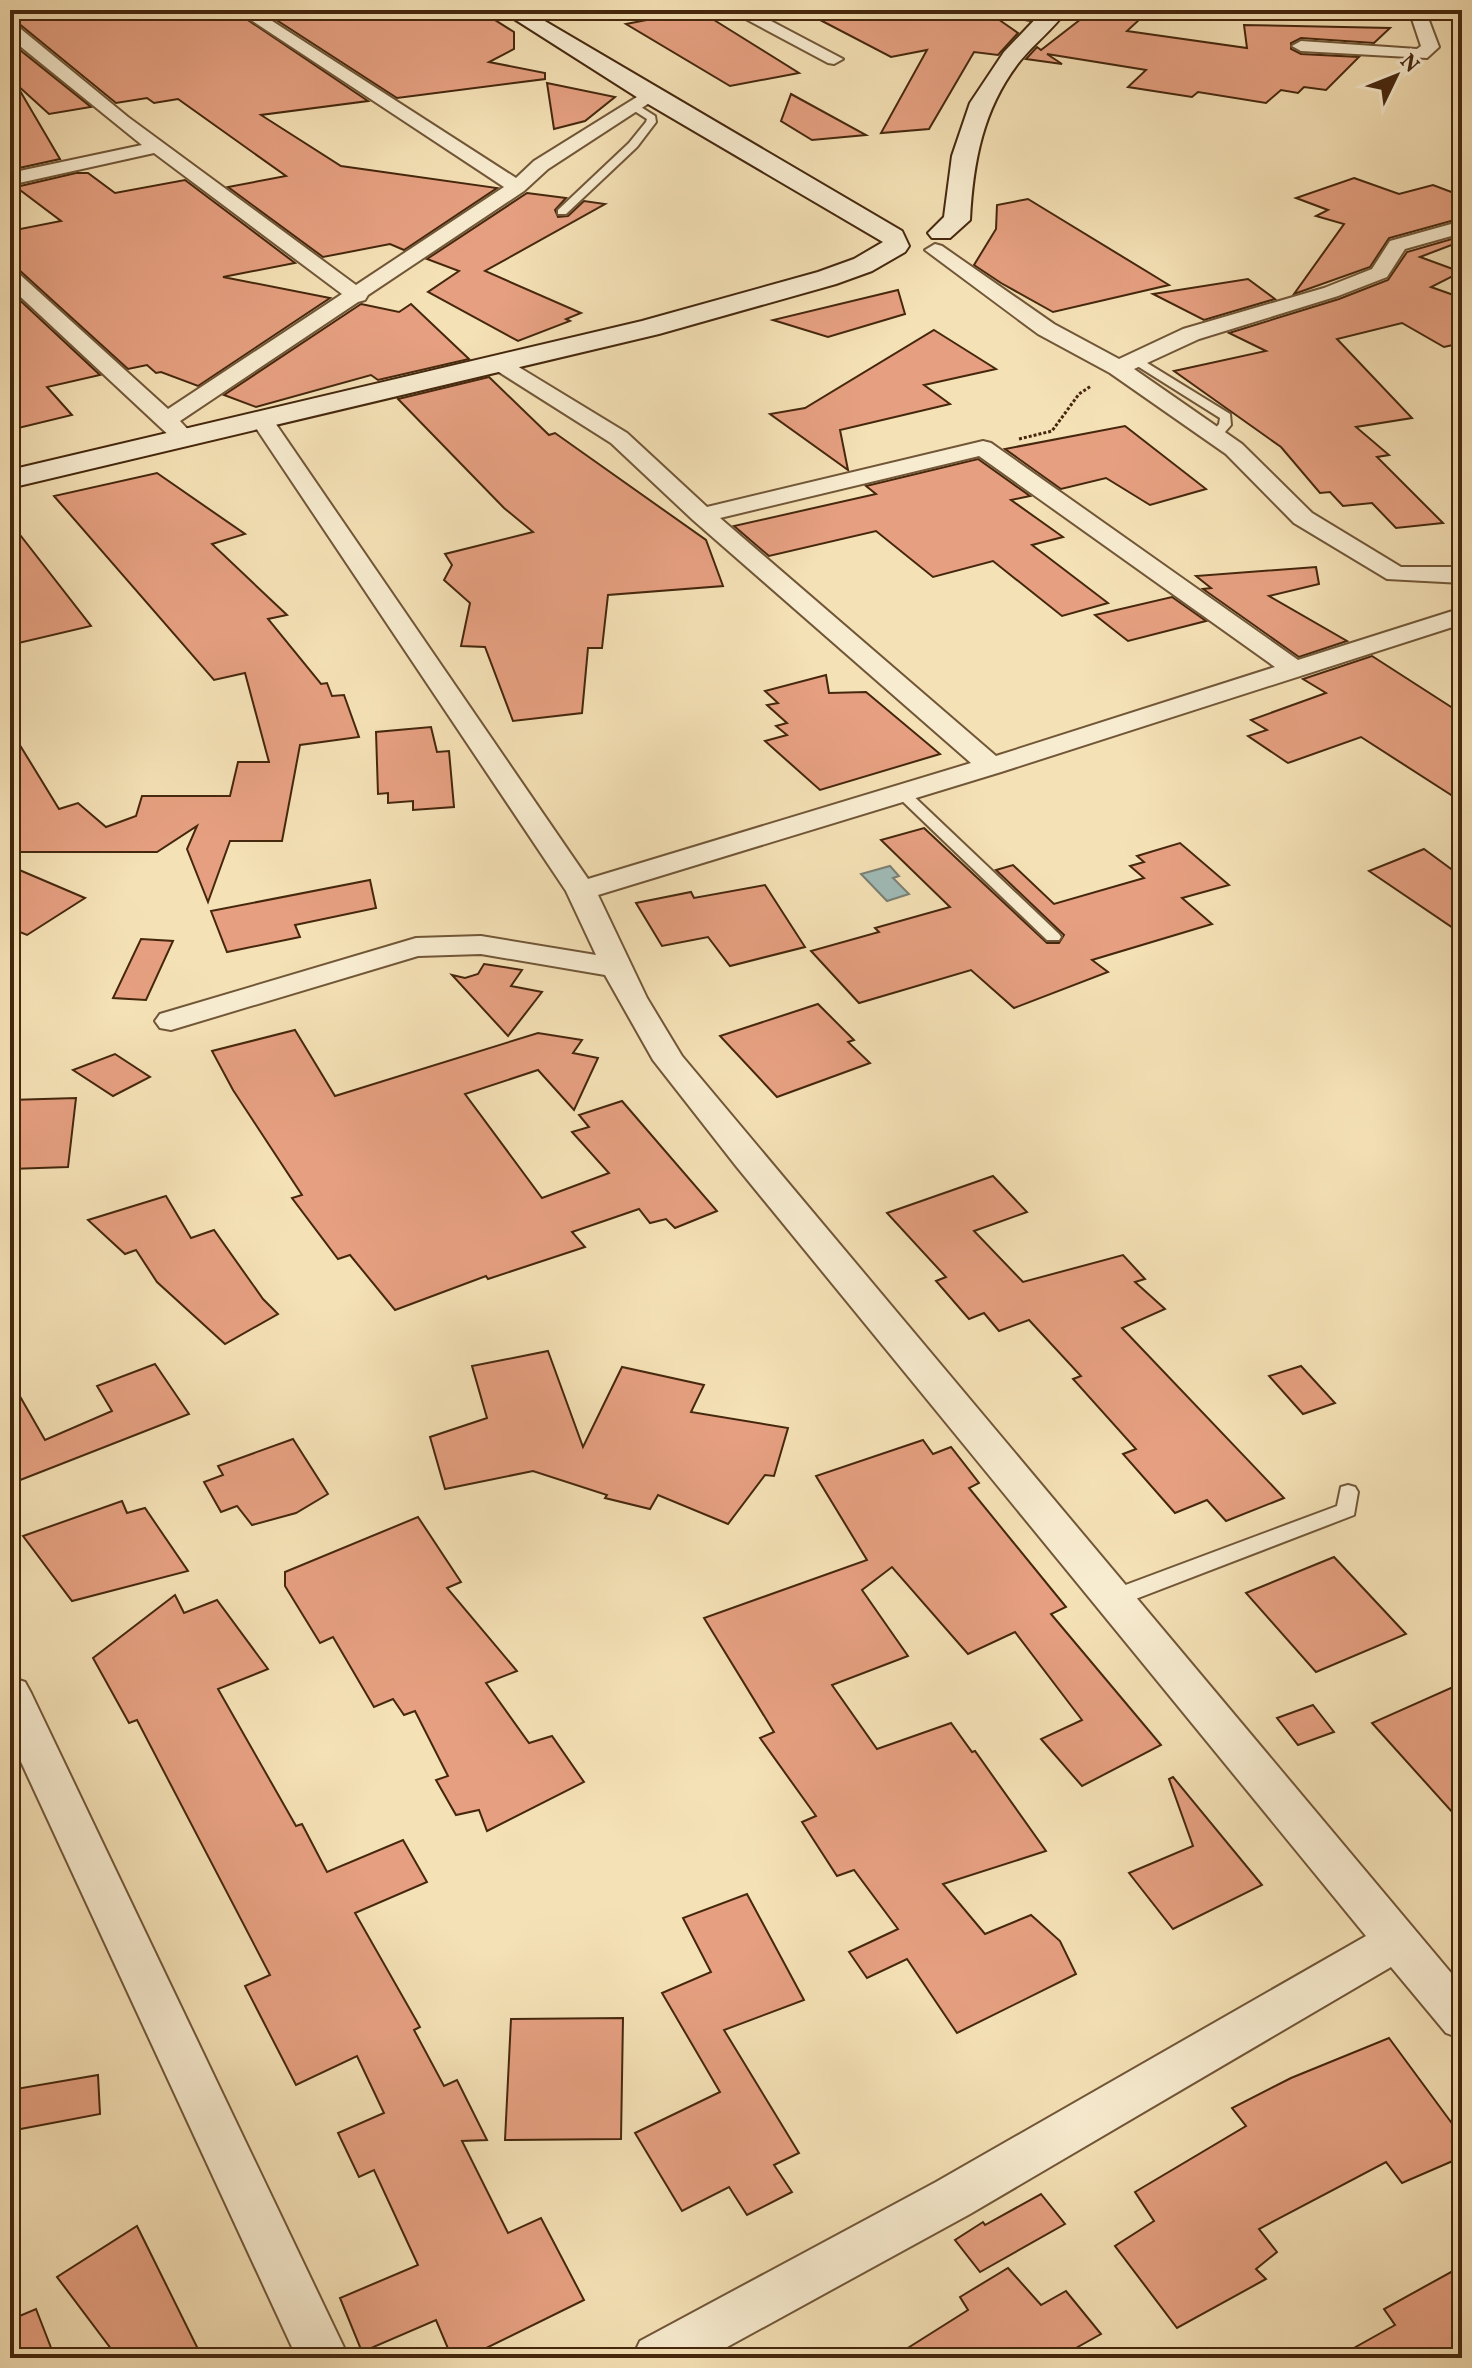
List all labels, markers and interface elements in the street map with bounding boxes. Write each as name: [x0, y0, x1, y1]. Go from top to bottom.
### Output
north arrow: [1356, 36, 1436, 116]
text: N: [1392, 48, 1426, 80]

